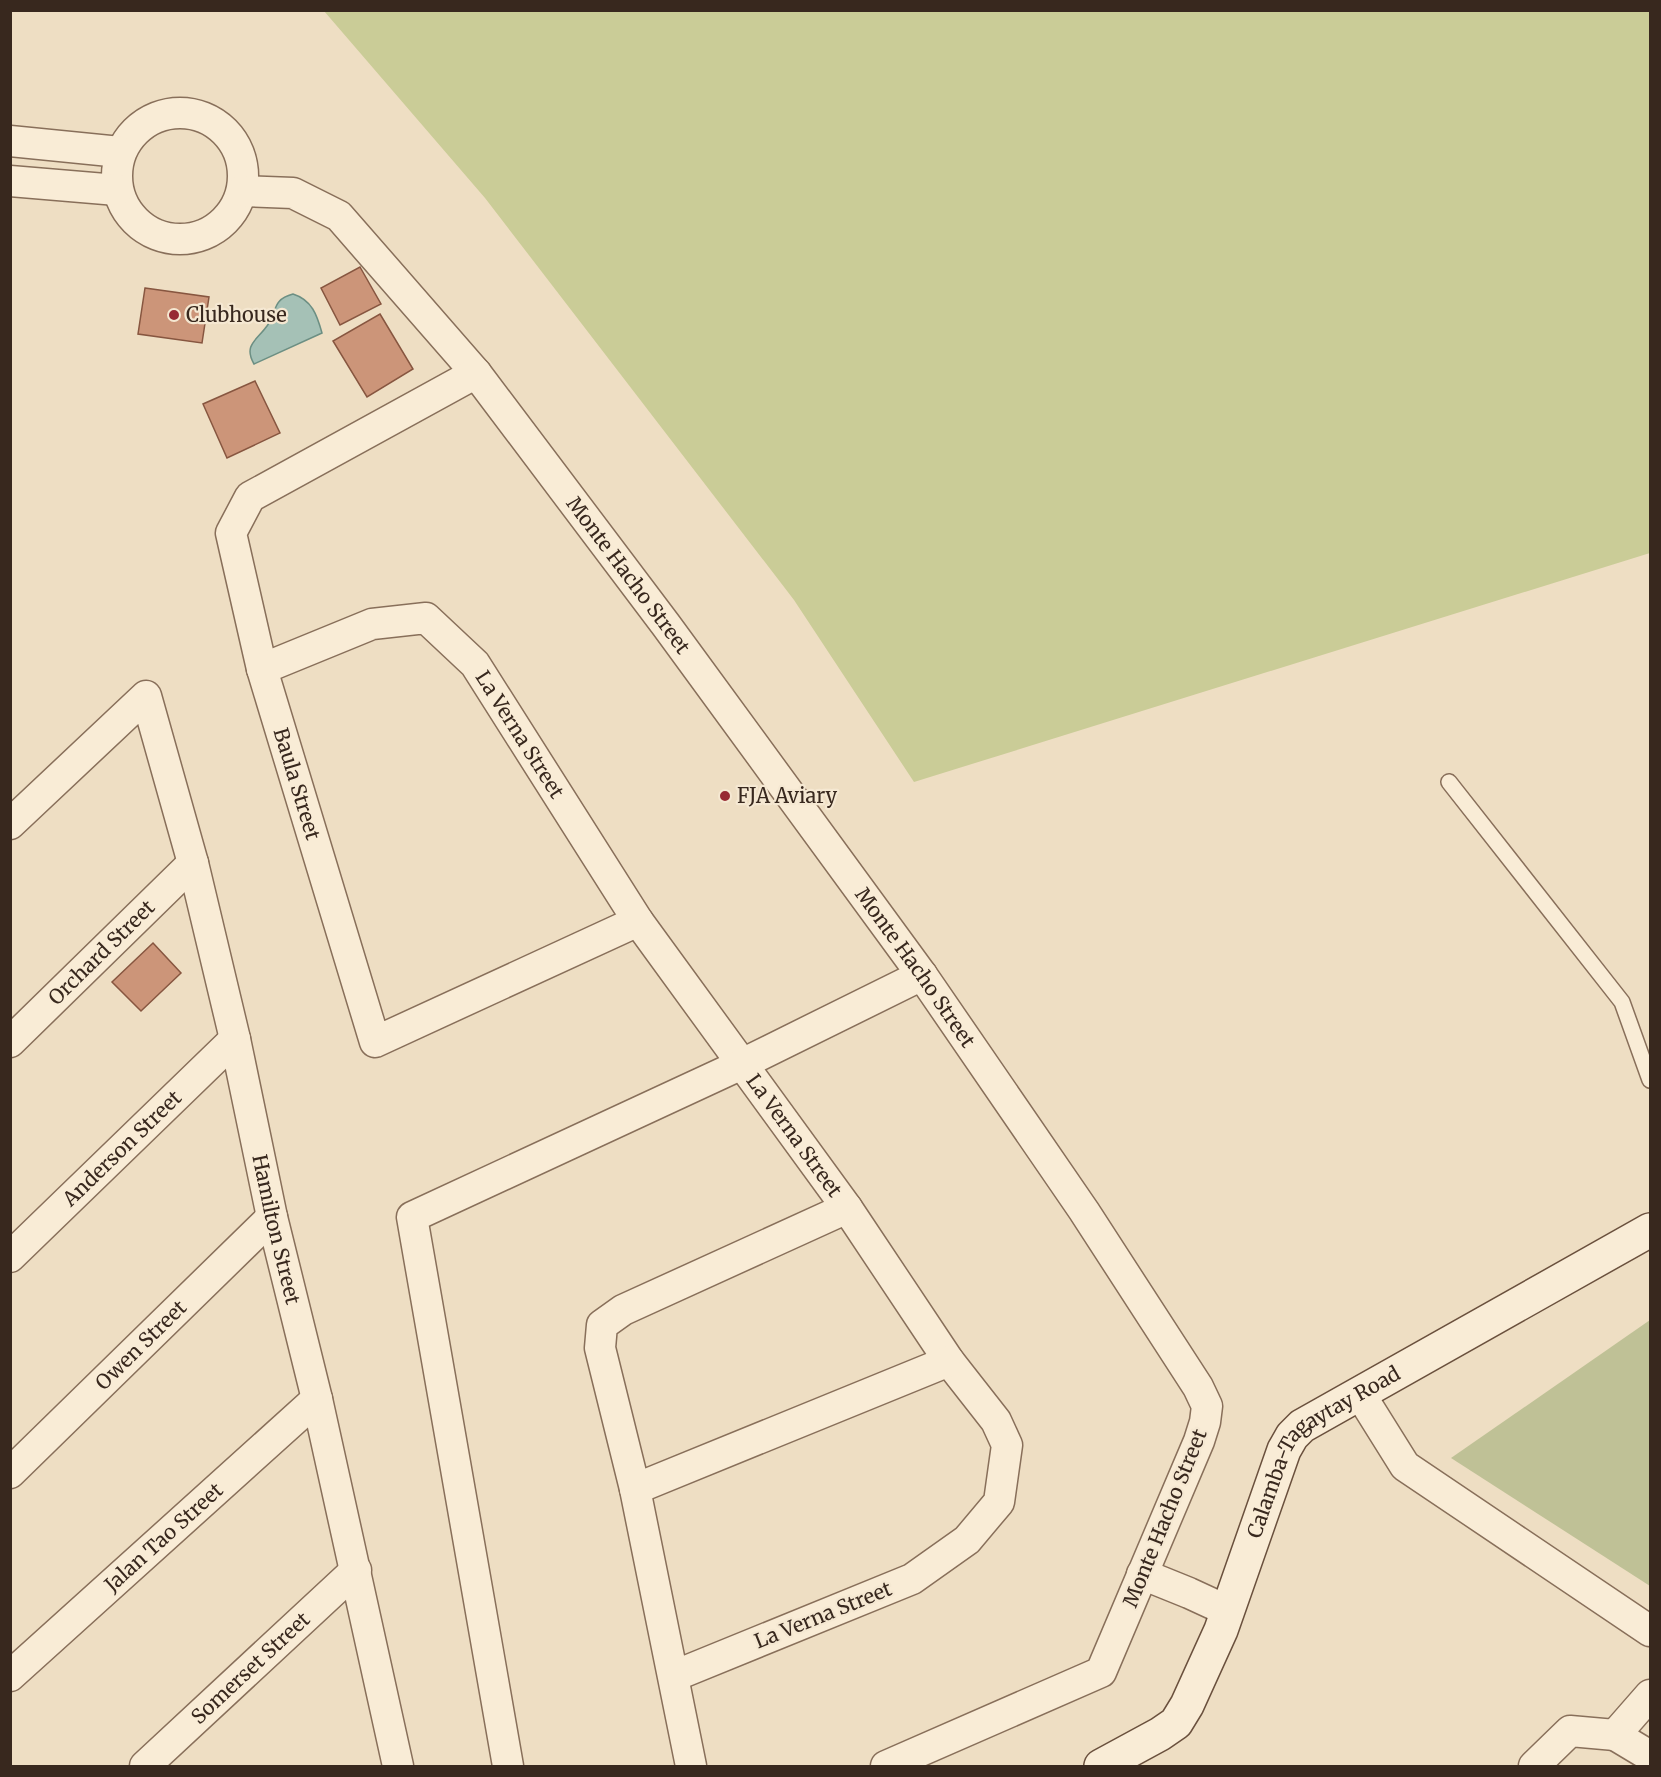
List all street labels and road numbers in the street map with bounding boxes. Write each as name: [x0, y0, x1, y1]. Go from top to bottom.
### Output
street label: Monte Hacho Street: [562, 491, 696, 659]
street label: La Verna Street: [470, 666, 570, 803]
street label: Baula Street: [269, 725, 326, 843]
street label: Monte Hacho Street: [850, 882, 981, 1052]
street label: Orchard Street: [43, 894, 160, 1010]
street label: La Verna Street: [741, 1069, 848, 1202]
street label: Anderson Street: [56, 1085, 186, 1212]
street label: Hamilton Street: [247, 1152, 306, 1307]
street label: Owen Street: [90, 1295, 191, 1395]
street label: Calamba-Tagaytay Road: [1241, 1360, 1404, 1541]
street label: Monte Hacho Street: [1117, 1425, 1212, 1611]
street label: Jalan Tao Street: [98, 1477, 228, 1597]
street label: La Verna Street: [750, 1576, 895, 1653]
street label: Somerset Street: [186, 1606, 315, 1729]

